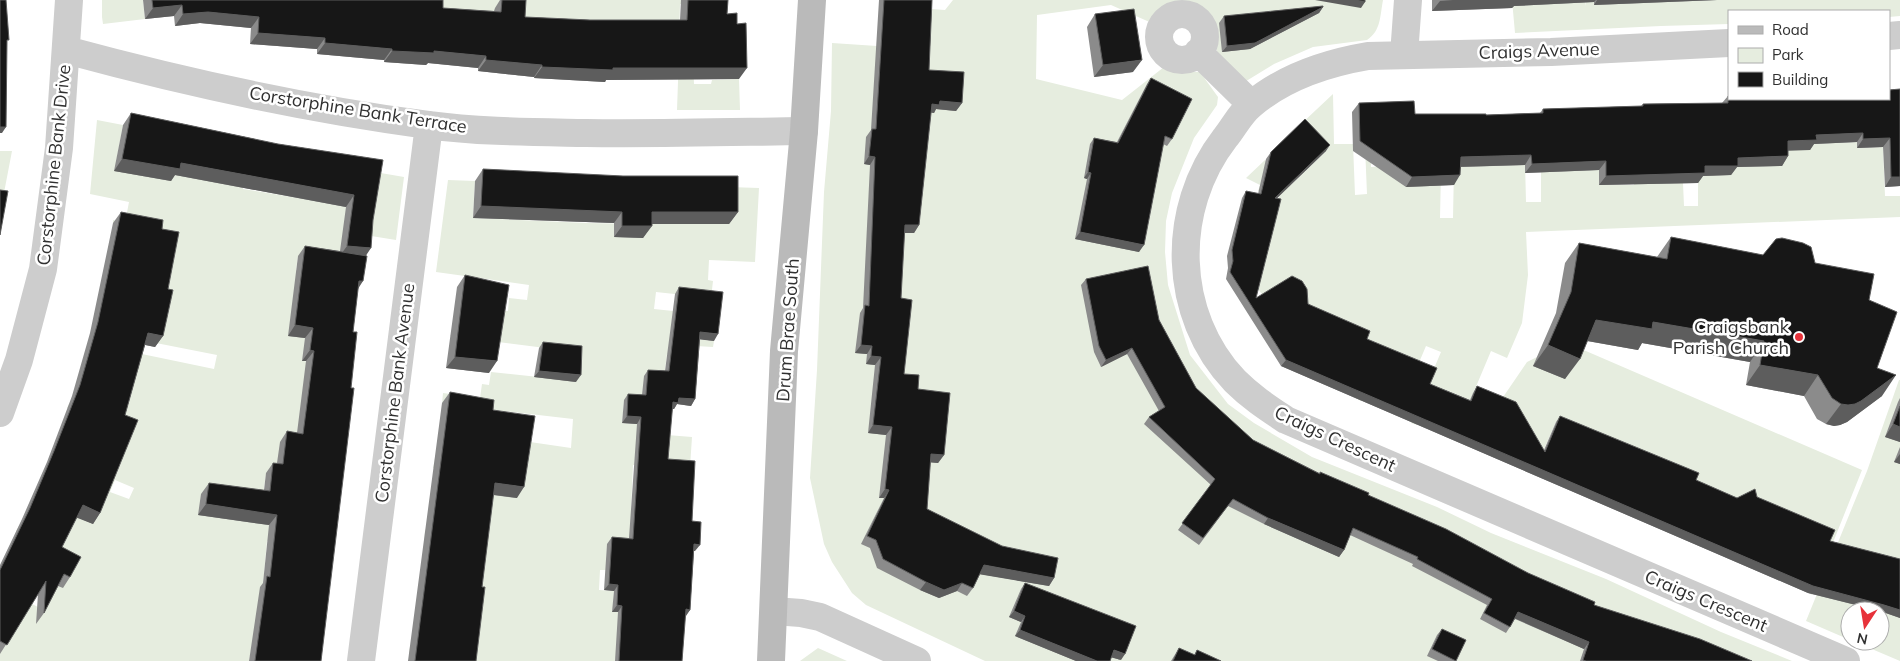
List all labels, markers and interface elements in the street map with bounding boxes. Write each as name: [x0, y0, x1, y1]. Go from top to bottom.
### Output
legend: [1728, 10, 1890, 100]
text: Road: [1772, 20, 1809, 39]
street label: Craigs Avenue: [1478, 37, 1600, 64]
text: Park: [1772, 45, 1804, 64]
street label: Corstorphine Bank Drive: [32, 63, 75, 267]
text: Building: [1772, 70, 1828, 89]
street label: Corstorphine Bank Terrace: [248, 81, 469, 138]
street label: Drum Brae South: [771, 258, 804, 402]
street label: Corstorphine Bank Avenue: [370, 282, 419, 504]
place label: Craigsbank Parish Church: [1673, 315, 1790, 359]
marker: Craigsbank Parish Church: [1793, 331, 1805, 343]
street label: Craigs Crescent: [1271, 400, 1399, 477]
street label: Craigs Crescent: [1641, 564, 1771, 637]
north arrow: [1840, 601, 1890, 651]
text: N: [1855, 629, 1869, 649]

